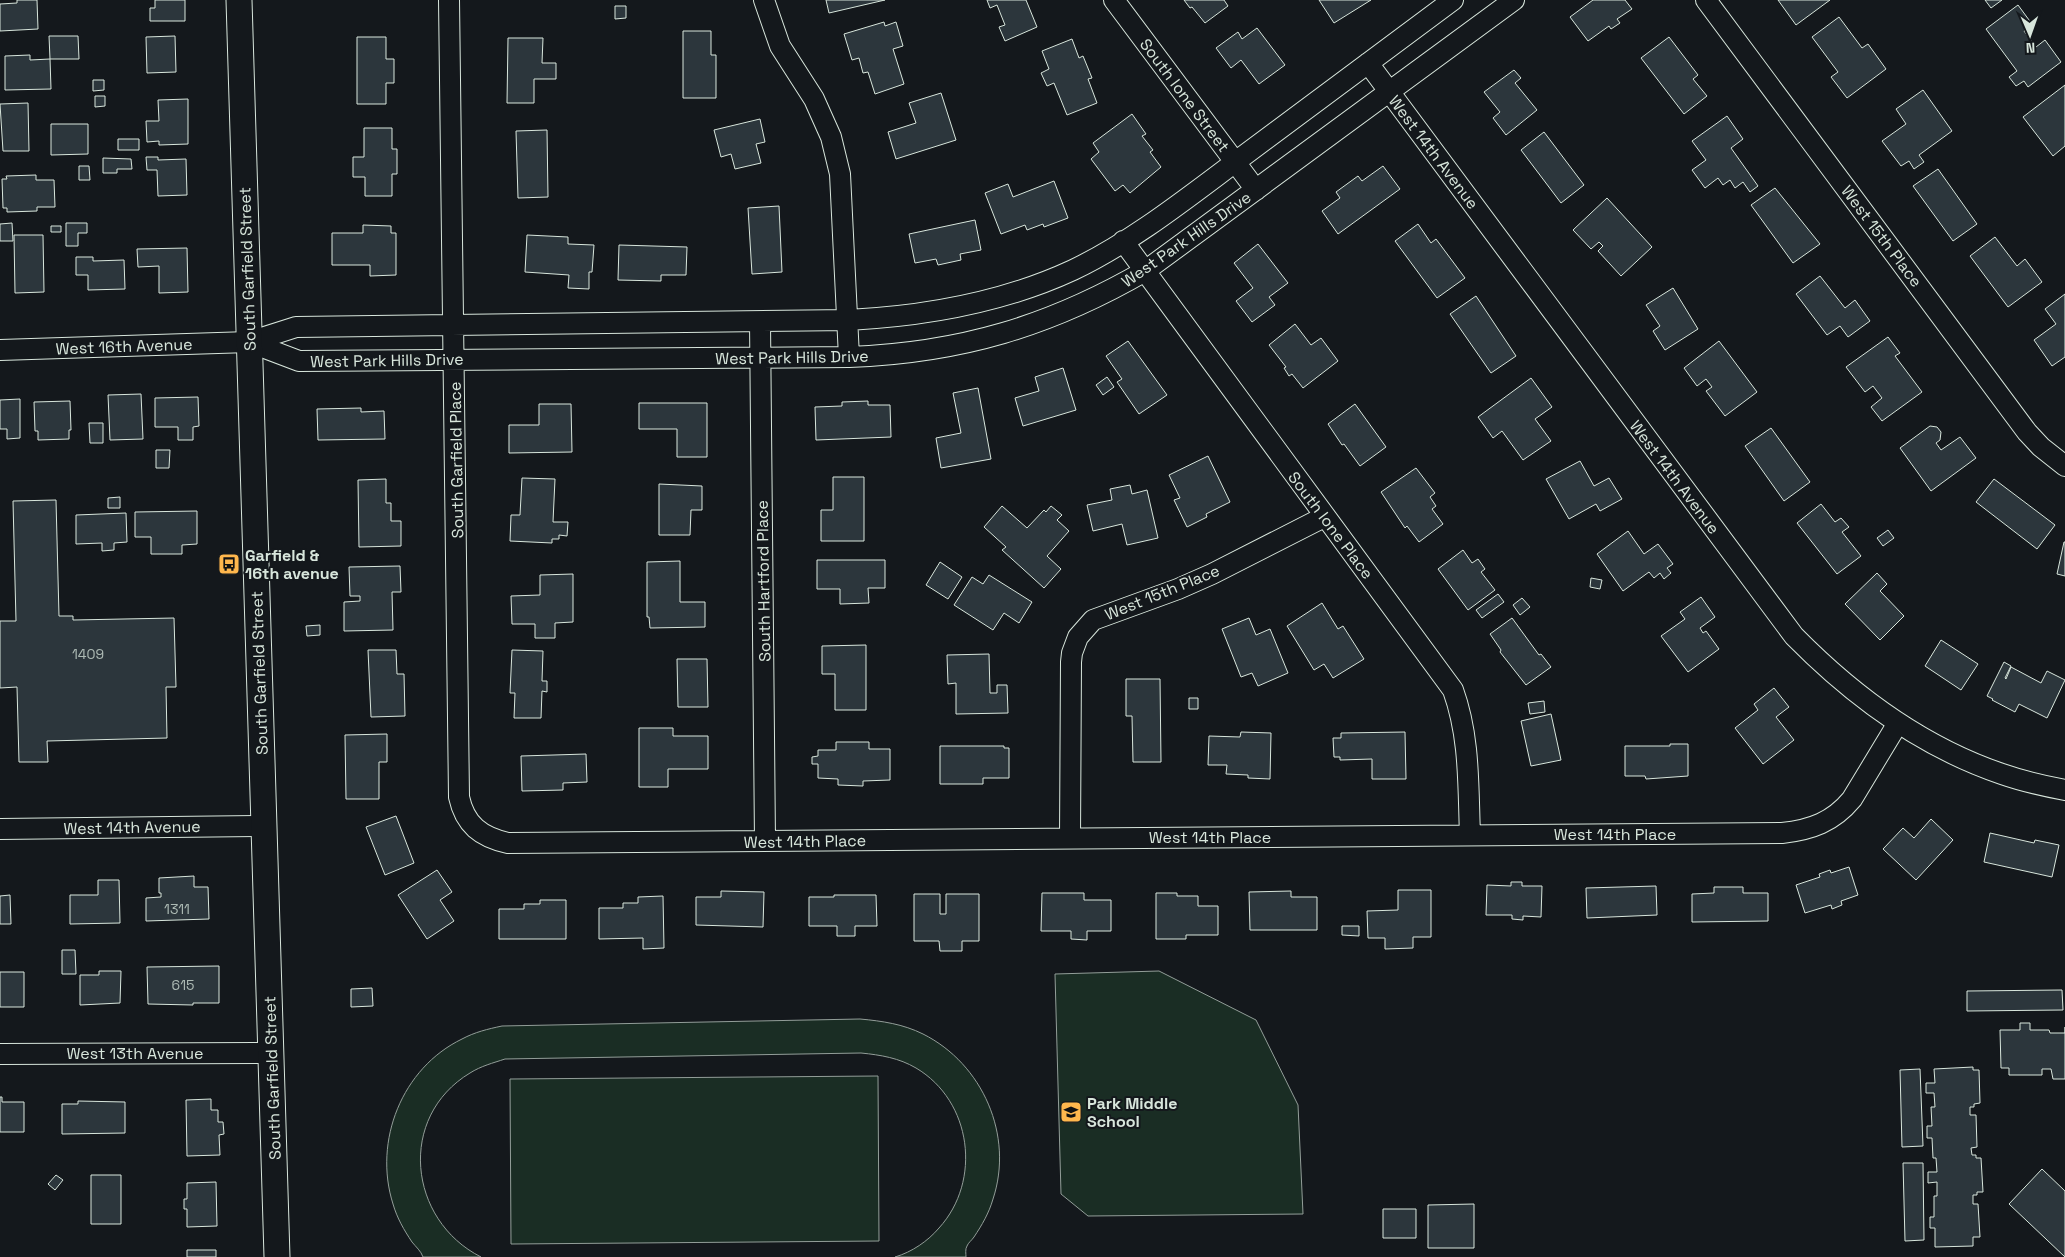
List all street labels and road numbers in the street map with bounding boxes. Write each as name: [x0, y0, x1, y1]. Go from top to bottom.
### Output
street label: South Ione Street: [1135, 34, 1234, 156]
street label: West 14th Avenue: [1384, 91, 1483, 213]
street label: West 15th Place: [1836, 181, 1927, 291]
street label: South Garfield Street: [234, 187, 261, 351]
street label: West Park Hills Drive: [1117, 187, 1255, 292]
street label: West 16th Avenue: [55, 334, 193, 359]
street label: West Park Hills Drive: [715, 346, 869, 369]
street label: West Park Hills Drive: [310, 349, 464, 372]
street label: South Garfield Place: [445, 382, 468, 538]
street label: West 14th Avenue: [1625, 416, 1724, 538]
street label: South Ione Place: [1283, 467, 1378, 583]
street label: South Hartford Place: [752, 500, 775, 662]
street label: West 15th Place: [1102, 560, 1223, 625]
street label: South Garfield Street: [246, 591, 273, 755]
street label: West 14th Avenue: [63, 816, 201, 839]
street label: West 14th Place: [1554, 824, 1676, 845]
street label: West 14th Place: [1149, 827, 1271, 848]
street label: West 14th Place: [744, 830, 866, 853]
street label: South Garfield Street: [259, 996, 286, 1160]
street label: West 13th Avenue: [67, 1043, 203, 1064]

